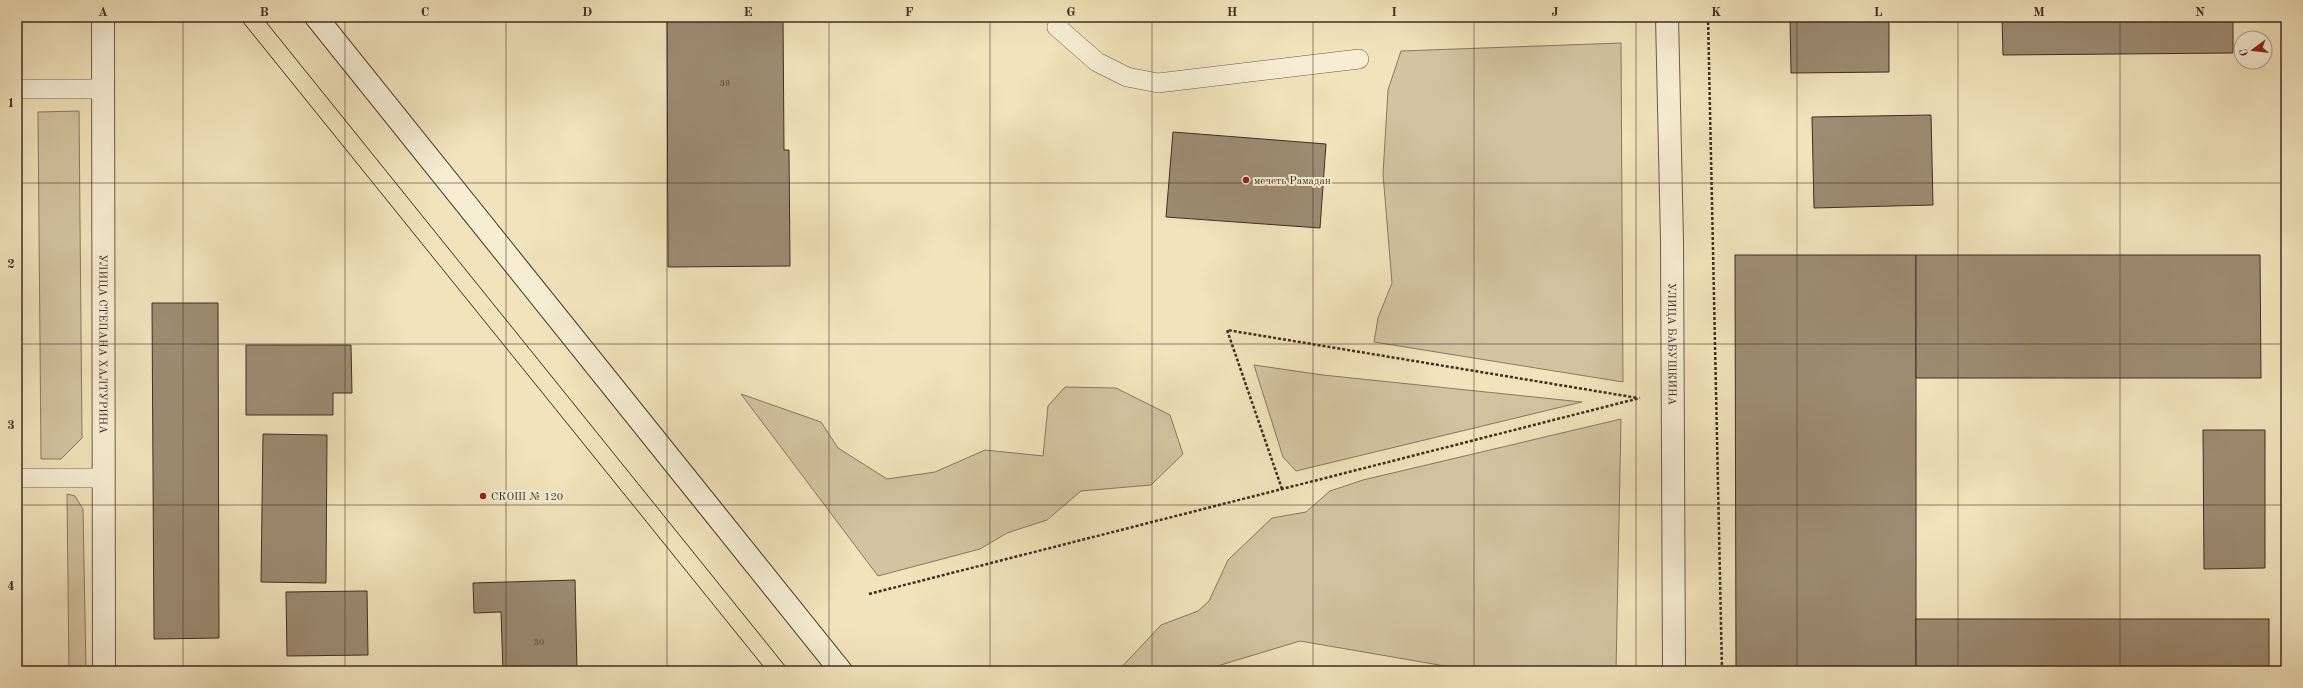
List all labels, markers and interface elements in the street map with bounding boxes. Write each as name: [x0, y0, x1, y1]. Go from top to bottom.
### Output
text: A: [98, 6, 108, 19]
text: B: [259, 6, 269, 19]
text: C: [421, 6, 429, 19]
text: D: [582, 6, 592, 19]
text: E: [744, 6, 753, 19]
text: F: [905, 6, 914, 19]
text: G: [1066, 6, 1076, 19]
text: H: [1227, 6, 1238, 19]
text: I: [1391, 6, 1397, 19]
text: J: [1551, 6, 1559, 19]
text: K: [1711, 6, 1721, 19]
text: L: [1874, 6, 1883, 19]
text: M: [2033, 6, 2045, 19]
text: N: [2195, 6, 2205, 19]
north arrow: [2233, 30, 2273, 70]
text: С: [2239, 47, 2251, 57]
house number: 39: [720, 79, 730, 88]
text: 1: [7, 97, 15, 110]
marker: мечеть Рамадан: [1241, 175, 1251, 185]
place label: мечеть Рамадан: [1254, 176, 1331, 187]
street label: УЛИЦА СТЕПАНА ХАЛТУРИНА: [96, 254, 108, 434]
text: 2: [7, 258, 15, 271]
street label: УЛИЦА БАБУШКИНА: [1665, 283, 1677, 406]
text: 3: [7, 419, 15, 432]
marker: СКОШ № 120: [478, 491, 488, 501]
place label: СКОШ № 120: [491, 492, 563, 503]
text: 4: [7, 580, 15, 593]
house number: 30: [534, 638, 544, 647]

